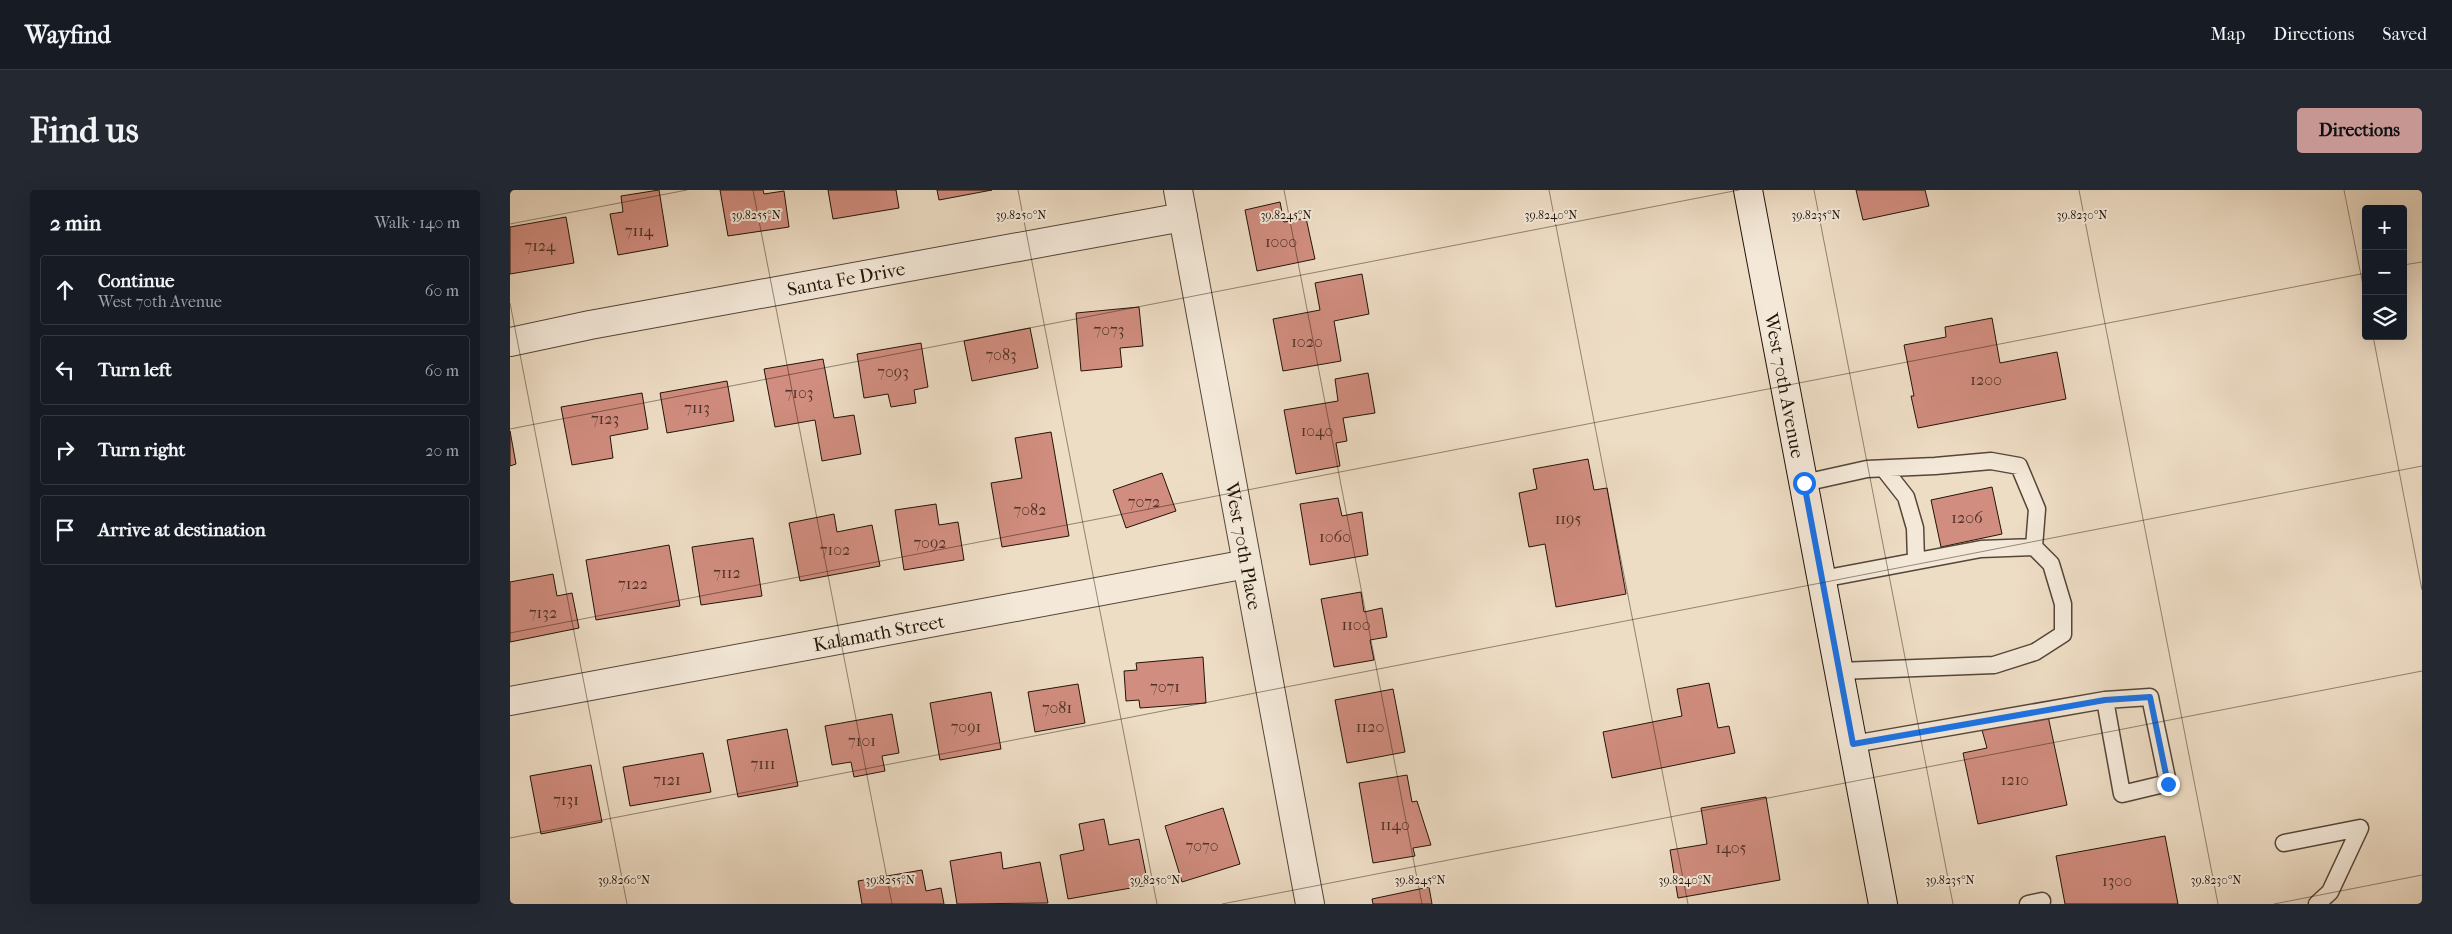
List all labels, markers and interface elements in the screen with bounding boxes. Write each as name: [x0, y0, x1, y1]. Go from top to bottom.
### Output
text: Wayfind: [25, 21, 111, 49]
text: Map: [2211, 24, 2245, 45]
text: Directions: [2273, 24, 2354, 45]
text: Saved: [2382, 24, 2427, 45]
button: Directions: [2297, 108, 2422, 153]
text: Find us: [30, 110, 139, 151]
map controls: [2362, 205, 2407, 340]
button: +: [2362, 205, 2407, 250]
text: 39.8255°N: [731, 208, 781, 222]
text: 39.8250°N: [996, 208, 1046, 222]
text: 39.8245°N: [1260, 208, 1312, 222]
text: 39.8240°N: [1525, 208, 1577, 222]
text: 39.8235°N: [1791, 208, 1841, 222]
text: 39.8230°N: [2057, 208, 2107, 222]
text: 2 min: [50, 211, 101, 235]
text: Walk · 140 m: [375, 213, 460, 232]
house number: 7114: [625, 221, 654, 240]
house number: 1000: [1265, 232, 1297, 251]
house number: 7124: [524, 236, 556, 255]
button: −: [2362, 250, 2407, 295]
street label: Santa Fe Drive: [786, 258, 907, 301]
text: Continue: [98, 270, 174, 292]
icon: ahead: [51, 276, 79, 304]
text: 60 m: [425, 281, 459, 300]
text: West 70th Avenue: [98, 292, 222, 311]
button: layers: [2362, 295, 2407, 340]
street label: West 70th Avenue: [1759, 310, 1808, 460]
house number: 7073: [1094, 320, 1124, 339]
house number: 1020: [1291, 332, 1323, 351]
house number: 7083: [985, 345, 1017, 364]
icon: left: [51, 356, 79, 384]
text: Turn left: [98, 359, 172, 381]
text: 60 m: [425, 361, 459, 380]
house number: 7093: [877, 362, 909, 381]
house number: 1200: [1970, 370, 2002, 389]
house number: 7103: [785, 383, 813, 402]
house number: 7113: [684, 398, 710, 417]
house number: 7123: [591, 409, 619, 428]
house number: 1040: [1301, 421, 1333, 440]
icon: right: [51, 436, 79, 464]
text: Turn right: [98, 439, 185, 461]
text: 20 m: [425, 441, 459, 460]
route start: [1793, 472, 1816, 495]
street label: West 70th Place: [1220, 480, 1265, 612]
house number: 7072: [1128, 492, 1160, 511]
house number: 7082: [1014, 500, 1046, 519]
house number: 1206: [1951, 508, 1983, 527]
house number: 1195: [1555, 509, 1581, 528]
icon: arrive: [51, 516, 79, 544]
text: Arrive at destination: [98, 519, 266, 541]
house number: 1060: [1319, 527, 1351, 546]
house number: 7092: [913, 533, 947, 552]
house number: 7102: [820, 540, 850, 559]
house number: 7112: [713, 563, 741, 582]
house number: 7122: [618, 574, 648, 593]
house number: 7132: [529, 603, 557, 622]
street label: Kalamath Street: [811, 610, 947, 656]
house number: 1100: [1342, 615, 1370, 634]
house number: 7071: [1150, 677, 1180, 696]
house number: 7081: [1042, 698, 1072, 717]
house number: 7091: [951, 717, 981, 736]
house number: 1120: [1356, 717, 1384, 736]
house number: 7101: [848, 731, 876, 750]
house number: 7111: [751, 754, 775, 773]
house number: 7121: [653, 770, 681, 789]
house number: 1210: [2001, 770, 2029, 789]
route end: [2157, 773, 2180, 796]
house number: 7131: [553, 790, 579, 809]
house number: 1140: [1380, 815, 1410, 834]
house number: 7070: [1186, 836, 1218, 855]
house number: 1405: [1716, 838, 1747, 857]
house number: 1300: [2102, 871, 2132, 890]
text: 39.8260°N: [598, 873, 650, 887]
text: 39.8255°N: [865, 873, 915, 887]
text: 39.8250°N: [1130, 873, 1180, 887]
text: 39.8245°N: [1394, 873, 1446, 887]
text: 39.8240°N: [1659, 873, 1711, 887]
text: 39.8235°N: [1925, 873, 1975, 887]
text: 39.8230°N: [2191, 873, 2241, 887]

